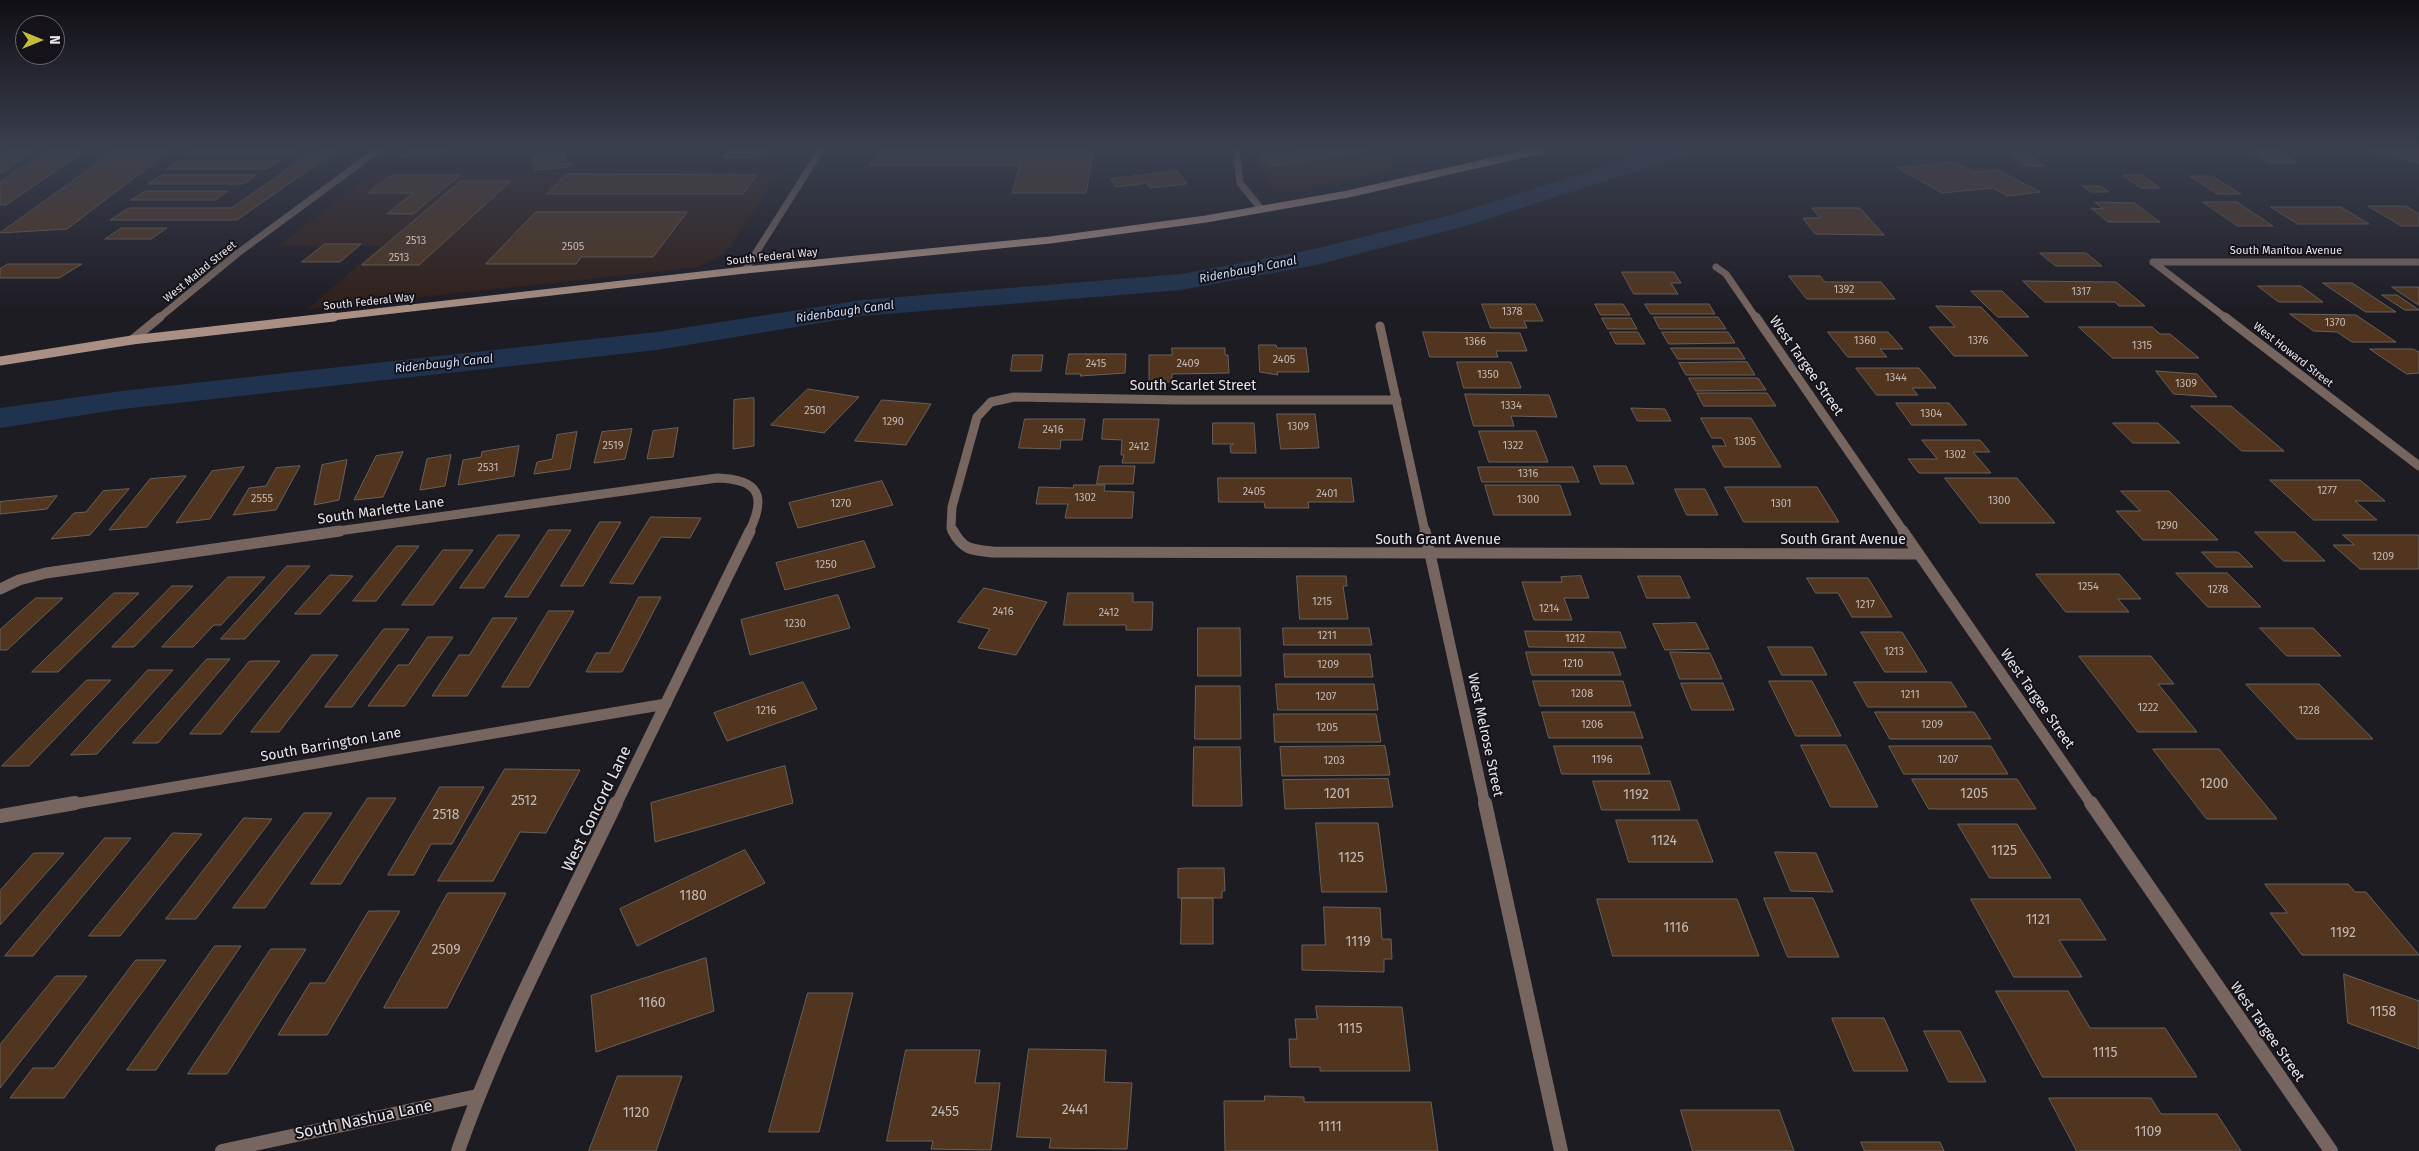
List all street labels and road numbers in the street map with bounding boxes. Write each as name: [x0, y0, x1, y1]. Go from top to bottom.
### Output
street label: West Malad Street: [161, 239, 239, 305]
street label: South Manitou Avenue: [2230, 244, 2342, 258]
street label: South Federal Way: [726, 246, 818, 268]
street label: South Federal Way: [323, 291, 415, 313]
street label: West Targee Street: [1765, 313, 1847, 419]
street label: West Howard Street: [2250, 320, 2336, 390]
street label: South Scarlet Street: [1130, 378, 1256, 394]
street label: South Marlette Lane: [316, 494, 446, 528]
street label: South Grant Avenue: [1375, 532, 1501, 548]
street label: South Grant Avenue: [1780, 532, 1906, 548]
street label: West Targee Street: [1996, 646, 2078, 752]
street label: West Melrose Street: [1464, 672, 1506, 798]
street label: South Barrington Lane: [259, 724, 403, 766]
street label: West Concord Lane: [558, 743, 636, 875]
street label: West Targee Street: [2226, 979, 2308, 1085]
street label: South Nashua Lane: [294, 1096, 434, 1144]

